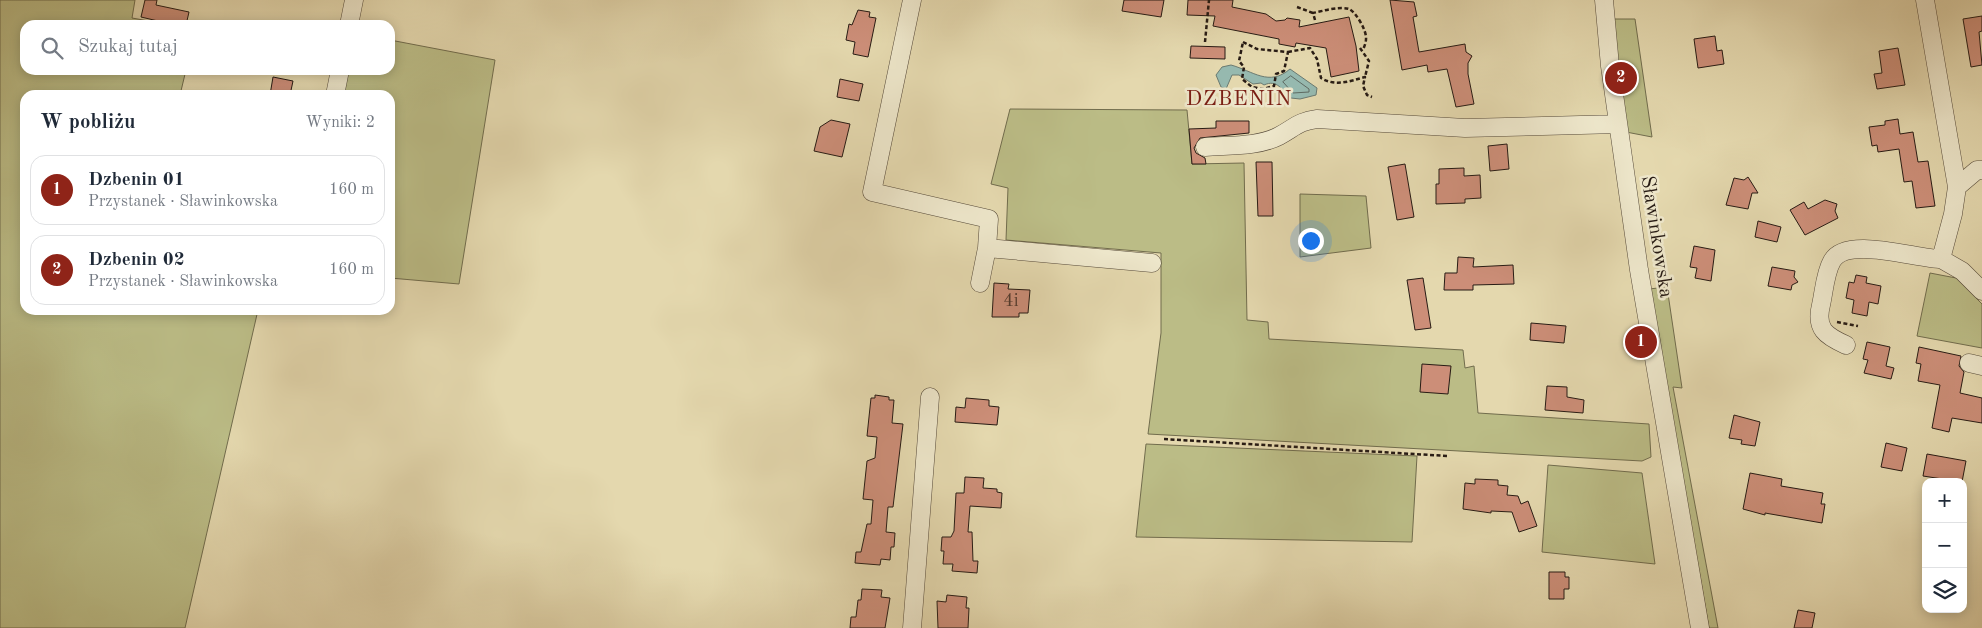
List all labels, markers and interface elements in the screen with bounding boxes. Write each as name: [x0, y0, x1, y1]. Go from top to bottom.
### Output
search box: [20, 20, 395, 75]
icon: search: [38, 34, 66, 62]
text: Szukaj tutaj: [78, 38, 178, 57]
pin: 2: [1605, 59, 1637, 97]
district label: DZBENIN: [1186, 89, 1292, 110]
text: W pobliżu: [40, 112, 135, 133]
text: Wyniki: 2: [306, 115, 375, 131]
text: Dzbenin 01: [88, 171, 185, 190]
street label: Sławinkowska: [1636, 174, 1676, 300]
text: 1: [52, 182, 62, 198]
text: 160 m: [329, 182, 374, 198]
text: Przystanek · Sławinkowska: [88, 194, 278, 210]
your location: [1298, 228, 1324, 254]
text: Dzbenin 02: [88, 251, 185, 270]
text: 2: [52, 262, 62, 278]
text: 160 m: [329, 262, 374, 278]
text: Przystanek · Sławinkowska: [88, 274, 278, 290]
house number: 4i: [1003, 292, 1019, 310]
pin: 1: [1625, 323, 1657, 361]
map controls: [1922, 478, 1967, 613]
button: +: [1922, 478, 1967, 523]
button: −: [1922, 523, 1967, 568]
button: layers: [1922, 568, 1967, 613]

